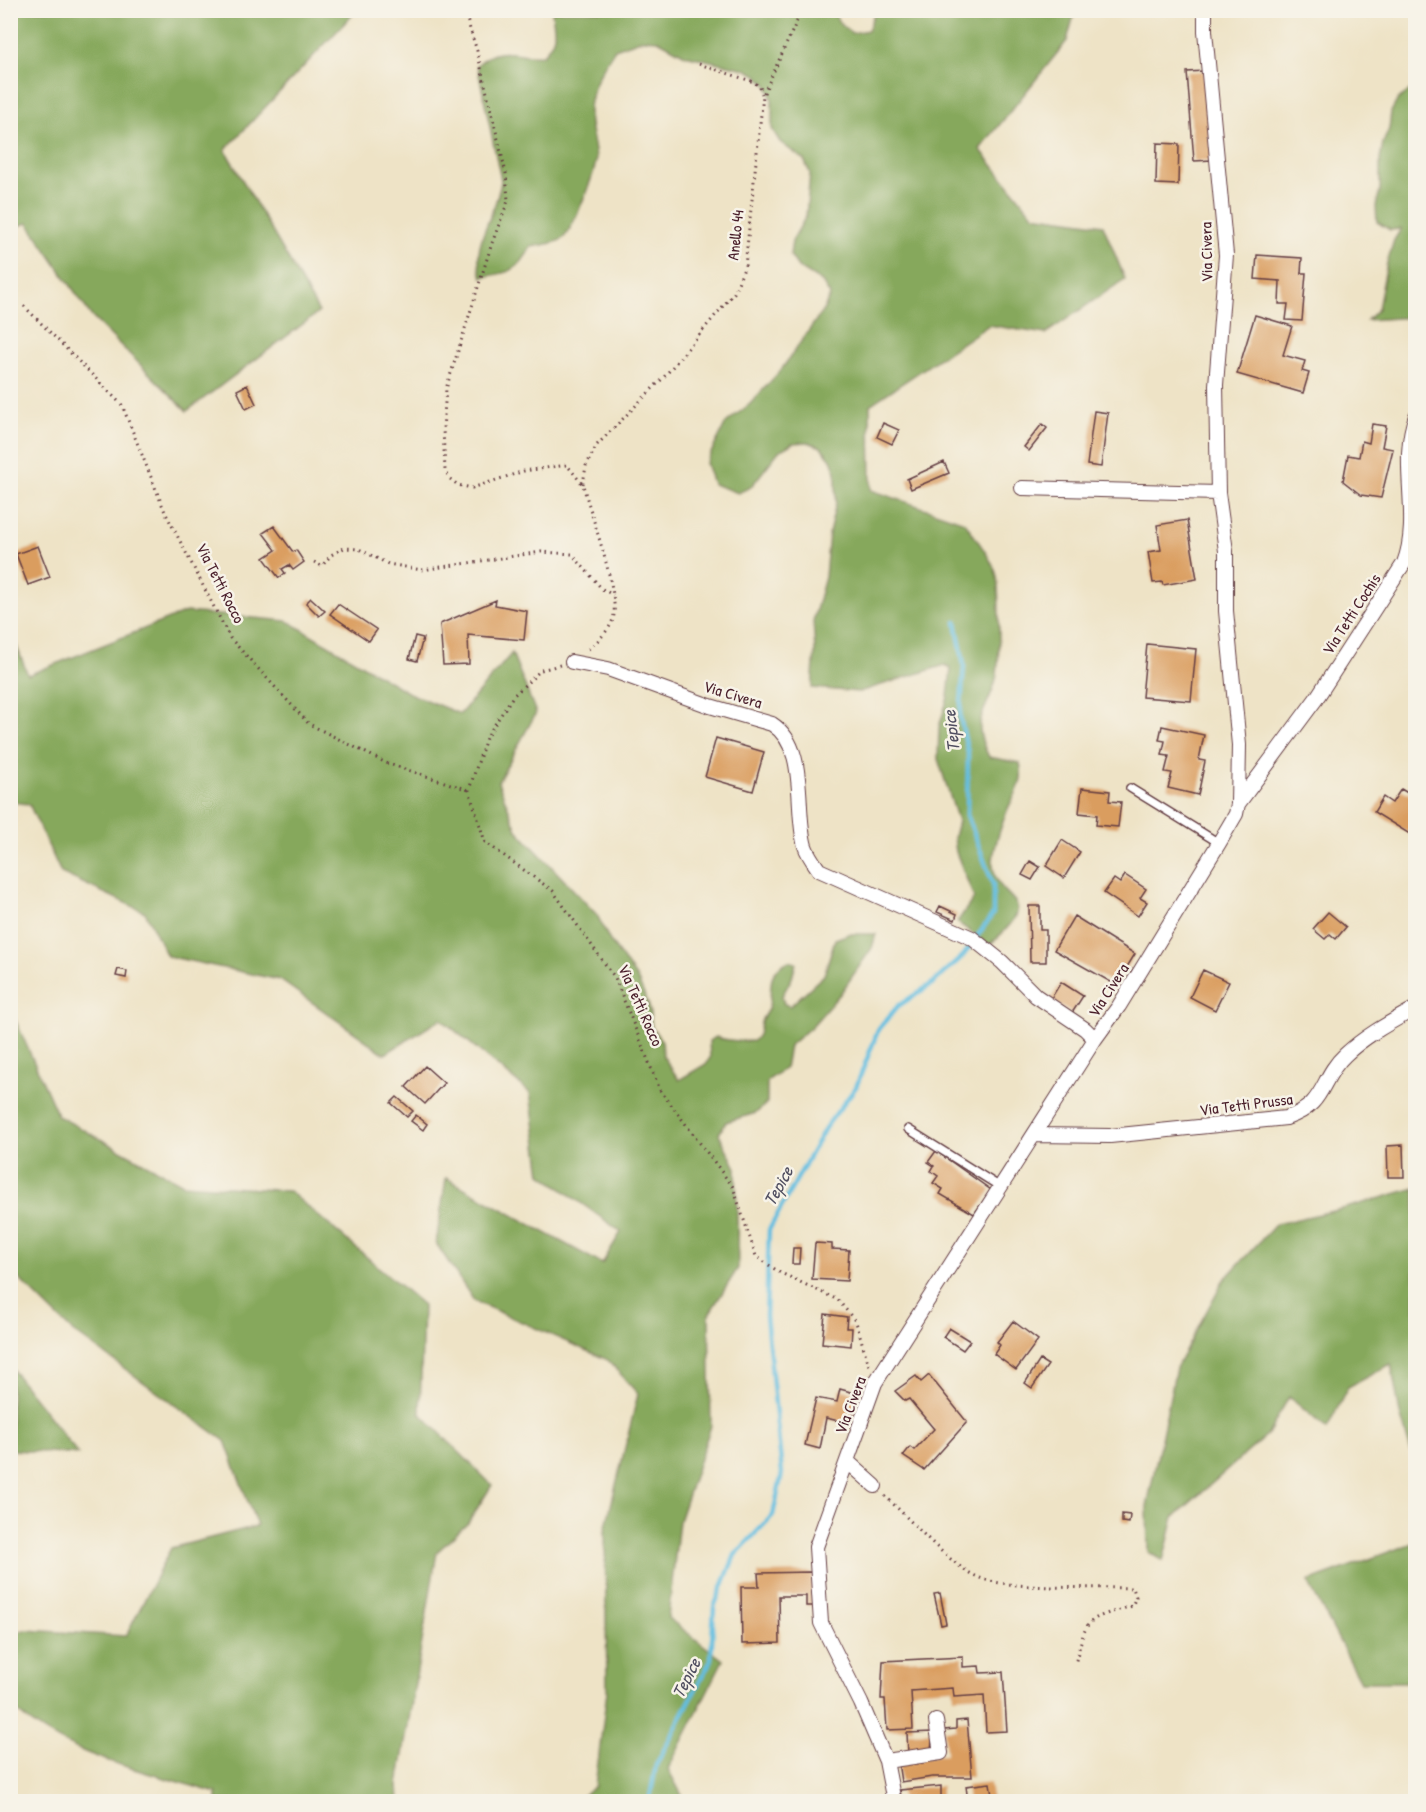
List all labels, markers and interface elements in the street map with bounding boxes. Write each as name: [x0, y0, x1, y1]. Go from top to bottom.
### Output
street label: Anello 44: [721, 209, 749, 261]
street label: Via Civera: [1194, 222, 1218, 282]
street label: Via Tetti Rocco: [191, 539, 251, 627]
street label: Via Tetti Cochis: [1317, 569, 1385, 659]
street label: Via Civera: [701, 675, 765, 713]
water label: Tepice: [936, 708, 966, 753]
street label: Via Civera: [1082, 959, 1134, 1021]
street label: Via Tetti Rocco: [613, 961, 669, 1050]
street label: Via Tetti Prussa: [1198, 1087, 1294, 1121]
water label: Tepice: [757, 1161, 799, 1210]
street label: Via Civera: [829, 1373, 871, 1437]
water label: Tepice: [665, 1653, 707, 1702]

